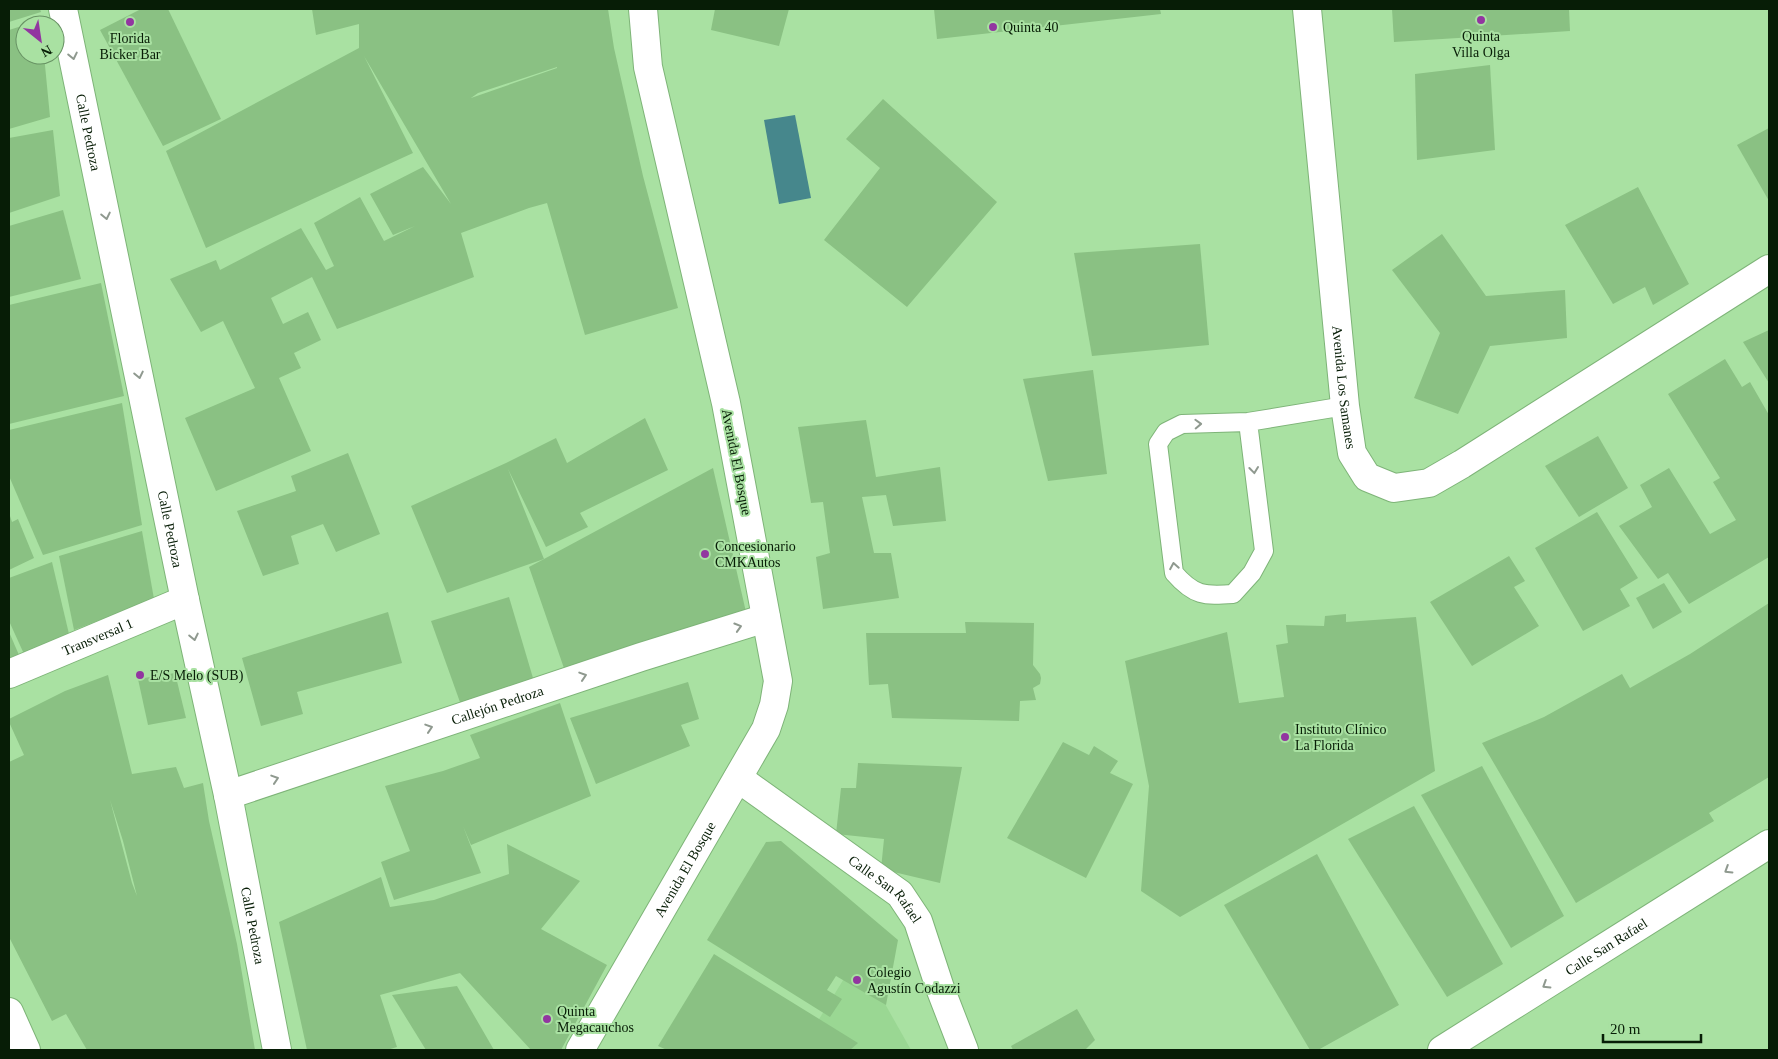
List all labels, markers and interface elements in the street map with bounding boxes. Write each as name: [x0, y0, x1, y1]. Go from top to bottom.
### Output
marker: Quinta Villa Olga: [1475, 14, 1487, 26]
north arrow: [15, 15, 65, 65]
marker: Florida Bicker Bar: [124, 16, 136, 28]
place label: Quinta 40: [1003, 20, 1059, 35]
marker: Quinta 40: [987, 21, 999, 33]
place label: Quinta Villa Olga: [1452, 29, 1511, 60]
place label: Florida Bicker Bar: [99, 31, 161, 62]
text: N: [38, 42, 54, 60]
one-way arrow: [68, 52, 78, 61]
street label: Calle Pedroza: [73, 93, 103, 173]
one-way arrow: [100, 211, 111, 220]
street label: Avenida Los Samanes: [1329, 325, 1358, 450]
one-way arrow: [133, 370, 144, 379]
street label: Avenida El Bosque: [719, 408, 754, 516]
one-way arrow: [1195, 418, 1203, 429]
one-way arrow: [1248, 467, 1259, 475]
street label: Calle Pedroza: [155, 489, 185, 570]
place label: Concesionario CMKAutos: [715, 539, 796, 570]
marker: Concesionario CMKAutos: [699, 548, 711, 560]
one-way arrow: [1169, 562, 1179, 571]
street label: Transversal 1: [60, 616, 135, 659]
one-way arrow: [733, 623, 741, 633]
one-way arrow: [188, 632, 198, 641]
place label: E/S Melo (SUB): [150, 668, 244, 684]
marker: E/S Melo (SUB): [134, 669, 146, 681]
one-way arrow: [578, 672, 587, 682]
street label: Callejón Pedroza: [450, 683, 546, 728]
place label: Instituto Clínico La Florida: [1295, 722, 1386, 753]
one-way arrow: [424, 724, 432, 734]
marker: Instituto Clínico La Florida: [1279, 731, 1291, 743]
one-way arrow: [270, 775, 278, 785]
street label: Avenida El Bosque: [652, 819, 719, 920]
street label: Calle San Rafael: [845, 853, 924, 926]
one-way arrow: [1724, 864, 1734, 873]
street label: Calle Pedroza: [238, 886, 267, 966]
street label: Calle San Rafael: [1563, 916, 1650, 978]
place label: Colegio Agustín Codazzi: [867, 965, 961, 996]
marker: Colegio Agustín Codazzi: [851, 974, 863, 986]
one-way arrow: [1543, 979, 1552, 988]
place label: Quinta Megacauchos: [557, 1004, 634, 1035]
scale bar: [1603, 1012, 1700, 1044]
marker: Quinta Megacauchos: [541, 1013, 553, 1025]
text: 20 m: [1610, 1021, 1641, 1037]

